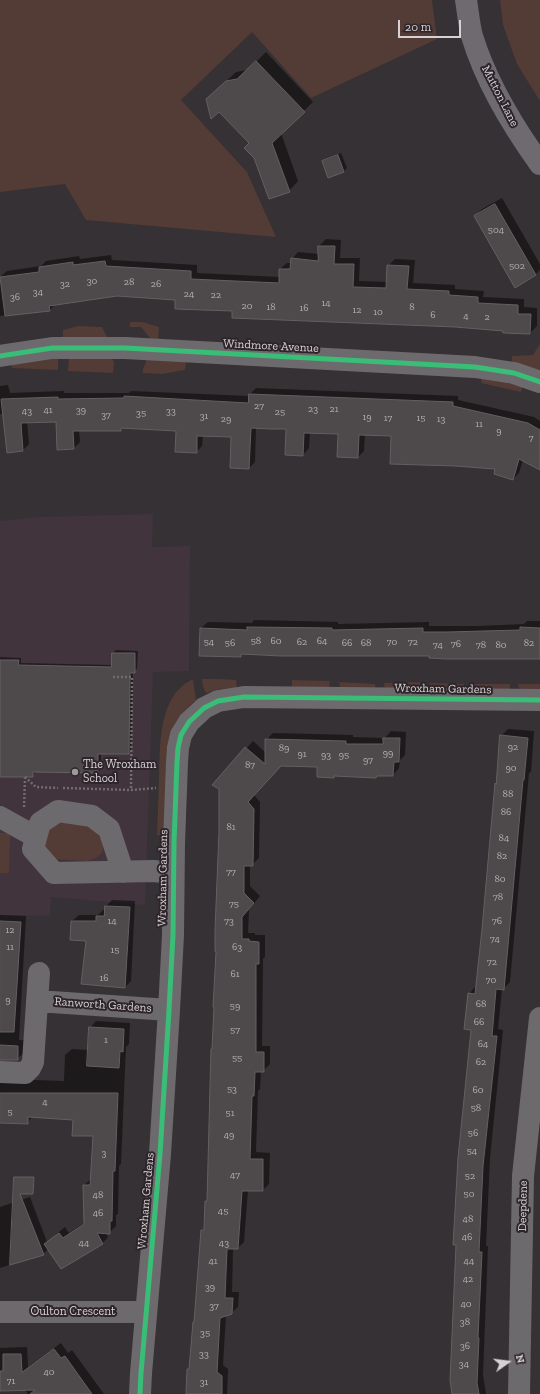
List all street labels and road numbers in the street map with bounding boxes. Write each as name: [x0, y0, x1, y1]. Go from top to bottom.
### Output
street label: Mutton Lane: [478, 63, 522, 129]
street label: Windmore Avenue: [223, 336, 319, 356]
street label: Wroxham Gardens: [394, 681, 492, 697]
street label: Wroxham Gardens: [155, 829, 171, 927]
street label: Ranworth Gardens: [54, 994, 152, 1016]
street label: Wroxham Gardens: [135, 1152, 157, 1250]
street label: Deepdene: [515, 1180, 531, 1232]
street label: Oulton Crescent: [30, 1305, 116, 1319]

